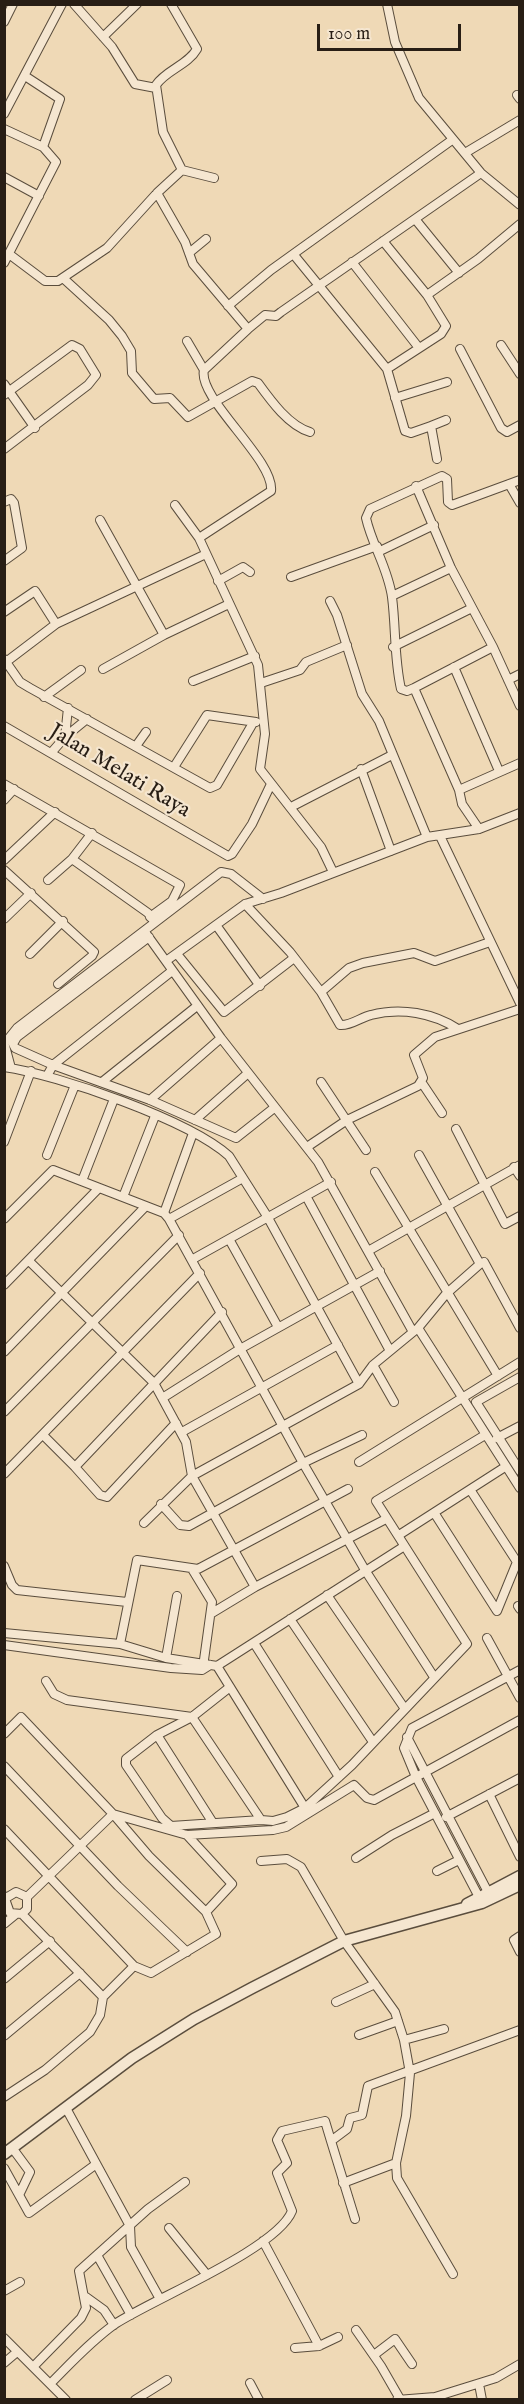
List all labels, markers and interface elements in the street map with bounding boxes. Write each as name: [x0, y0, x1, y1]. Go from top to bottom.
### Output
scale bar: [320, 12, 464, 50]
text: 100 m: [328, 23, 370, 46]
street label: Jalan Melati Raya: [43, 719, 195, 825]

